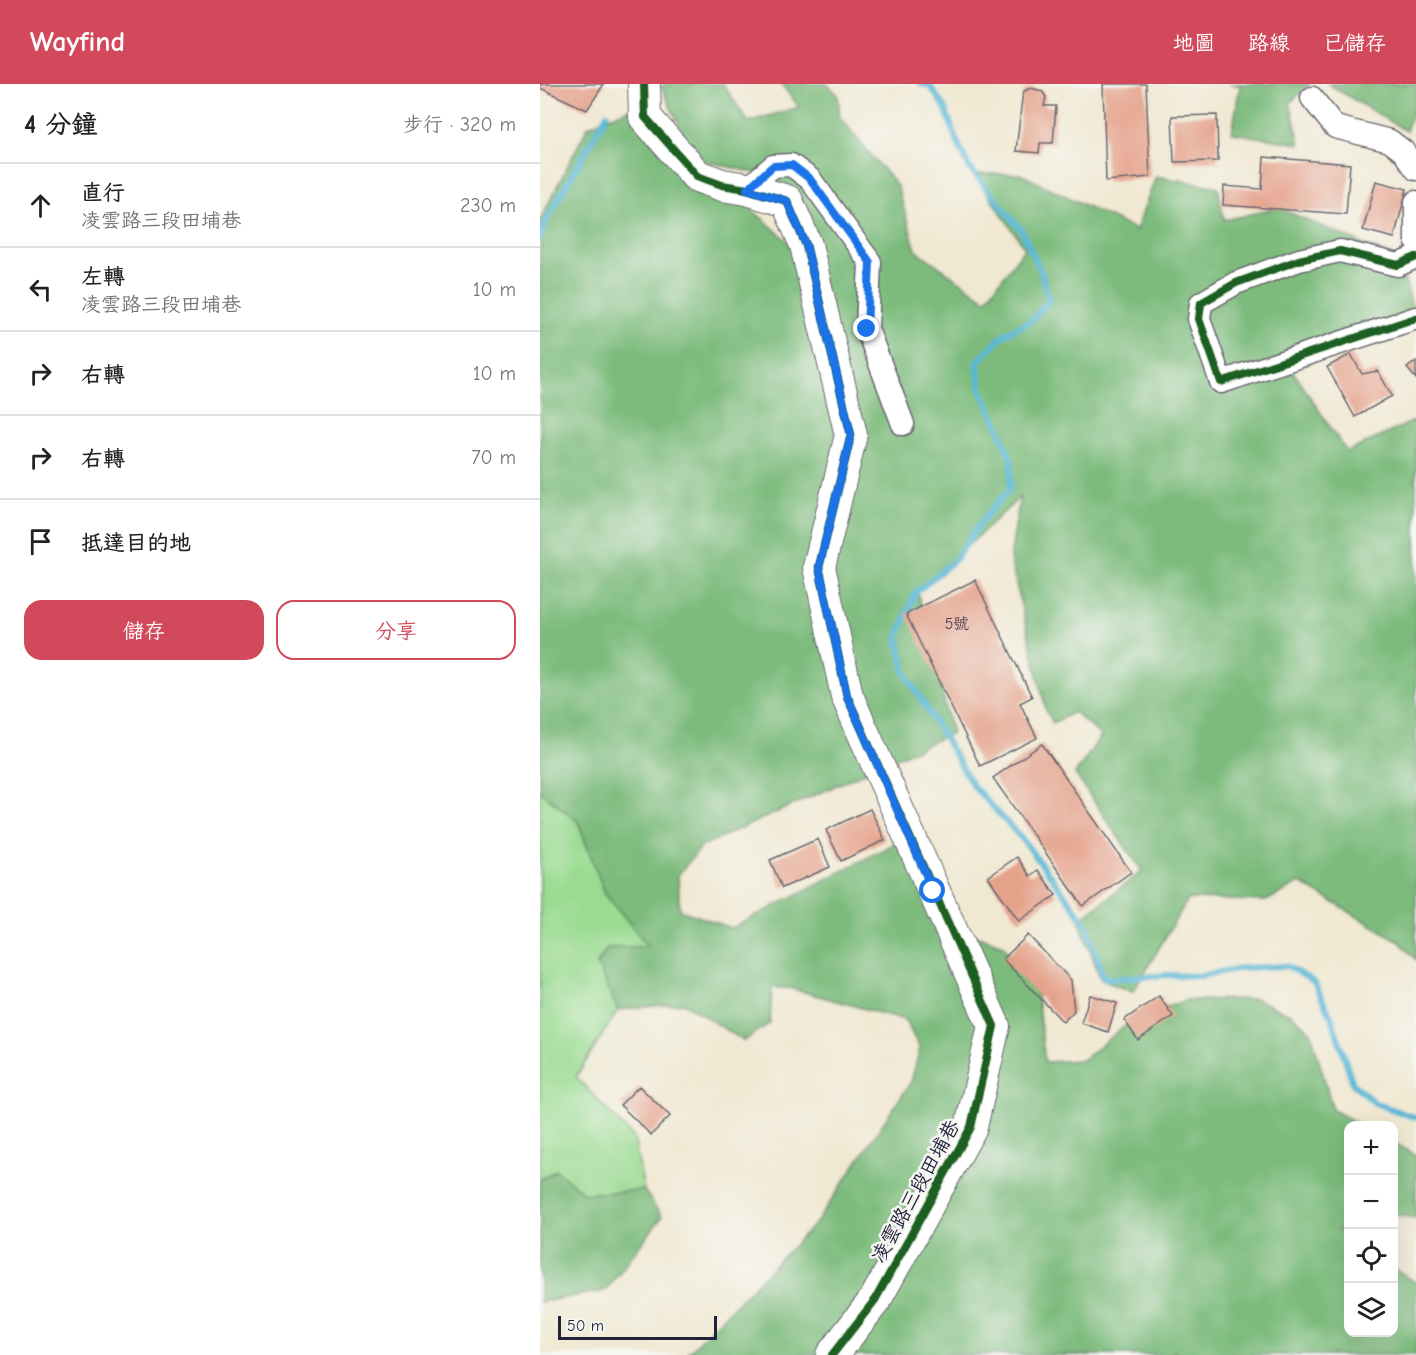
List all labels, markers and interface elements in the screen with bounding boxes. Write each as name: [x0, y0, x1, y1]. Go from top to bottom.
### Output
text: Wayfind: [30, 26, 125, 58]
text: 地圖: [1173, 31, 1215, 55]
text: 路線: [1248, 31, 1290, 55]
text: 已儲存: [1323, 31, 1386, 55]
text: 4 分鐘: [24, 110, 97, 140]
text: 步行 · 320 m: [403, 113, 516, 136]
text: 直行: [81, 180, 125, 206]
icon: ahead: [24, 189, 57, 222]
text: 230 m: [460, 194, 516, 217]
text: 凌雲路三段田埔巷: [81, 209, 241, 232]
text: 左轉: [81, 264, 125, 290]
icon: left: [24, 273, 57, 306]
text: 10 m: [473, 278, 516, 301]
text: 凌雲路三段田埔巷: [81, 293, 241, 316]
route end: [853, 315, 879, 341]
icon: right: [24, 357, 57, 390]
text: 右轉: [81, 362, 125, 388]
text: 10 m: [473, 362, 516, 385]
icon: right: [24, 441, 57, 474]
text: 右轉: [81, 446, 125, 472]
text: 70 m: [471, 446, 516, 469]
icon: arrive: [24, 525, 57, 558]
text: 抵達目的地: [81, 530, 191, 556]
button: 儲存: [24, 600, 264, 660]
button: 分享: [276, 600, 516, 660]
house number: 5號: [945, 615, 969, 633]
route start: [919, 877, 945, 903]
street label: 凌雲路三段田埔巷: [867, 1115, 965, 1267]
map controls: [1344, 1121, 1398, 1337]
button: +: [1344, 1121, 1398, 1175]
button: −: [1344, 1175, 1398, 1229]
button: locate: [1344, 1229, 1398, 1283]
button: layers: [1344, 1283, 1398, 1337]
scale bar: [558, 1313, 717, 1340]
text: 50 m: [567, 1317, 604, 1335]

